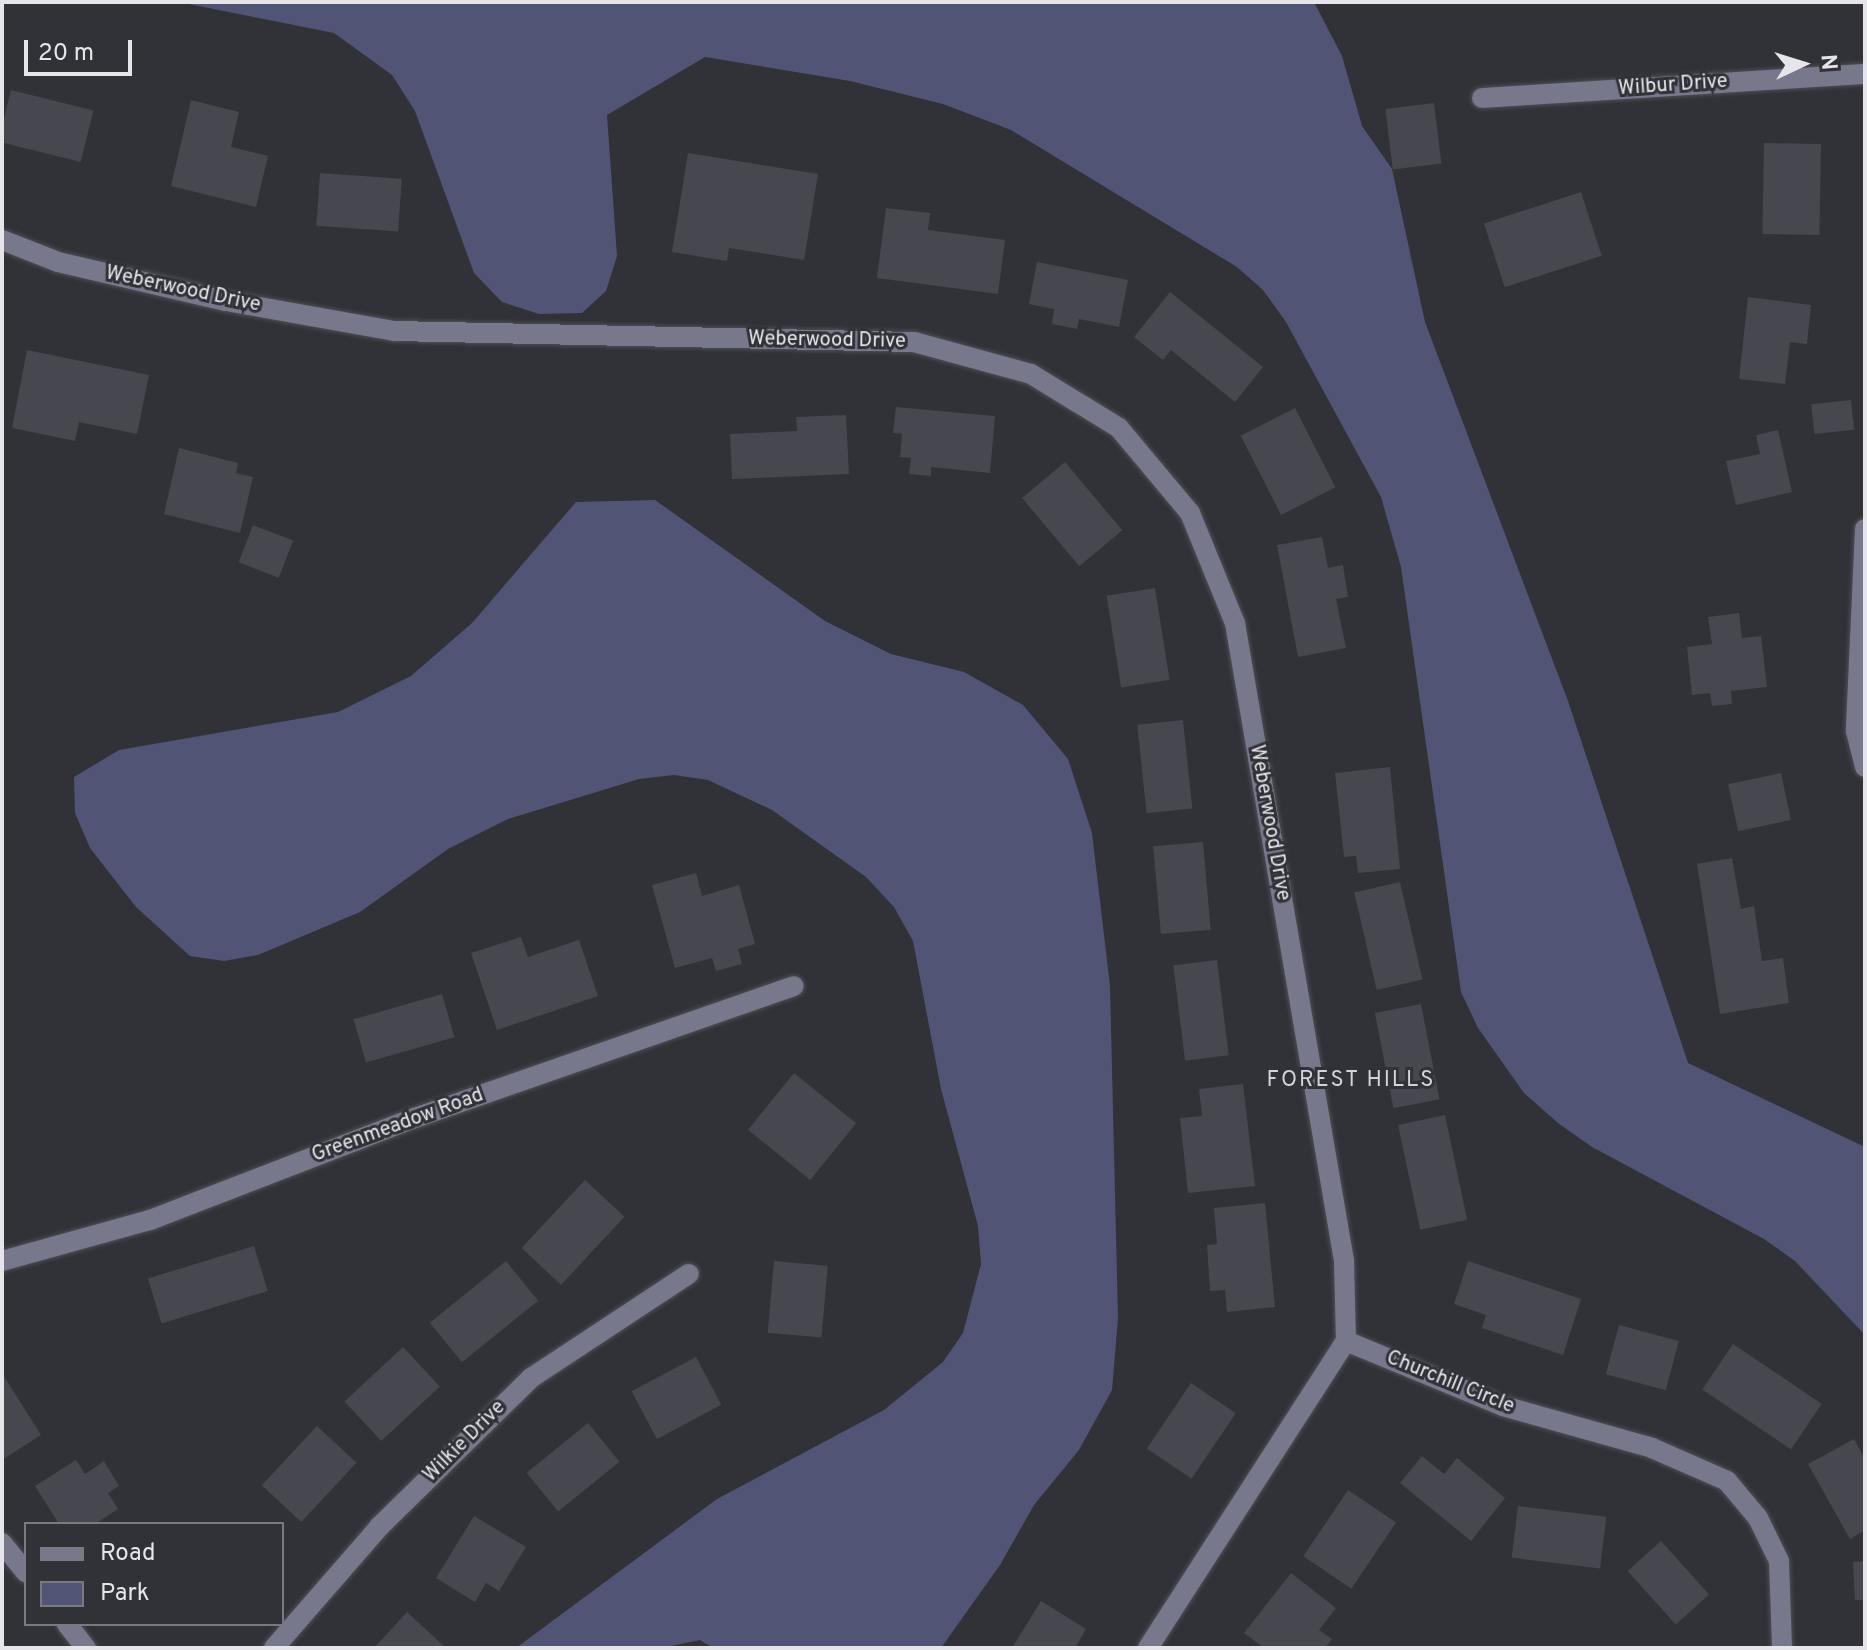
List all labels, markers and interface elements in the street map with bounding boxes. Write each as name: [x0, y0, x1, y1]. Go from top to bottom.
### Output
scale bar: [28, 24, 136, 74]
north arrow: [1763, 24, 1843, 104]
text: 20 m: [38, 39, 94, 69]
text: N: [1813, 53, 1841, 71]
street label: Wilbur Drive: [1617, 70, 1729, 102]
street label: Weberwood Drive: [103, 262, 263, 318]
street label: Weberwood Drive: [748, 328, 906, 354]
street label: Weberwood Drive: [1243, 743, 1295, 903]
district label: FOREST HILLS: [1266, 1068, 1436, 1094]
street label: Greenmeadow Road: [309, 1084, 487, 1168]
street label: Churchill Circle: [1383, 1346, 1517, 1420]
street label: Wilkie Drive: [419, 1396, 511, 1488]
legend: [24, 1522, 284, 1626]
text: Road: [100, 1539, 156, 1569]
text: Park: [100, 1579, 150, 1609]

